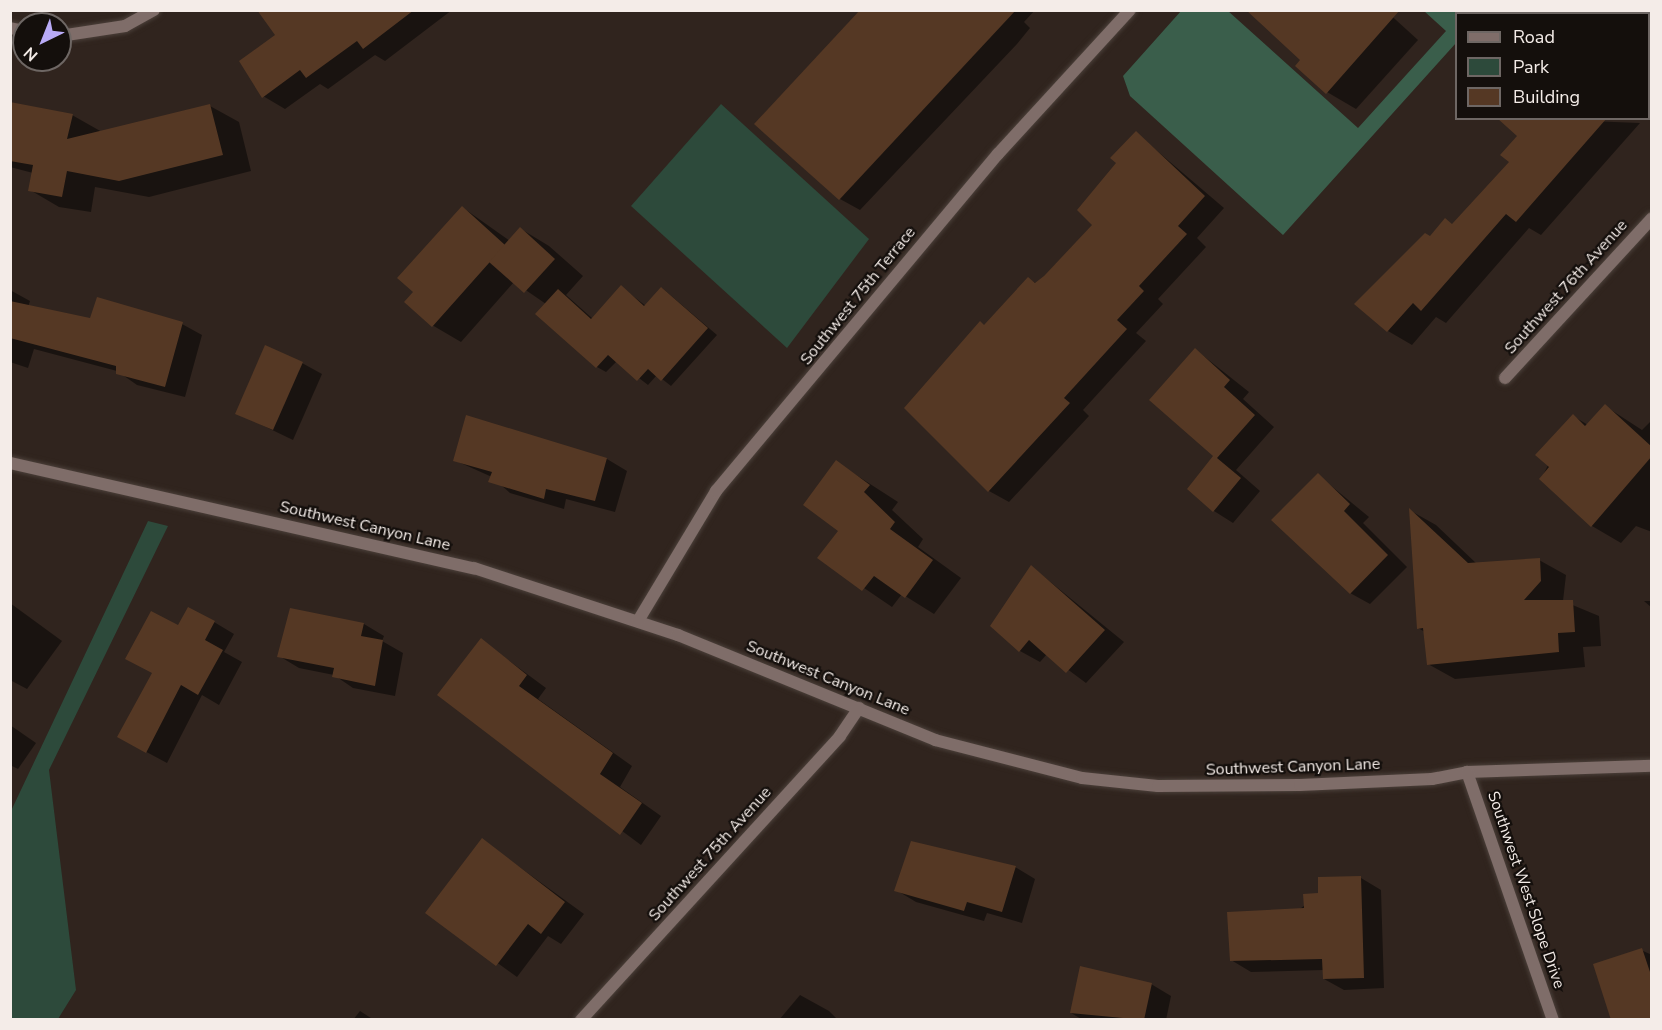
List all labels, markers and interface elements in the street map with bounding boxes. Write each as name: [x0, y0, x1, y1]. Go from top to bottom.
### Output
north arrow: [12, 12, 72, 72]
legend: [1455, 12, 1650, 120]
text: Road: [1513, 25, 1555, 49]
text: N: [19, 42, 43, 66]
text: Park: [1513, 55, 1549, 79]
text: Building: [1513, 85, 1580, 109]
street label: Southwest 76th Avenue: [1501, 216, 1631, 358]
street label: Southwest 75th Terrace: [796, 223, 920, 369]
street label: Southwest Canyon Lane: [278, 497, 452, 555]
street label: Southwest Canyon Lane: [744, 636, 912, 720]
street label: Southwest Canyon Lane: [1205, 754, 1381, 780]
street label: Southwest 75th Avenue: [645, 783, 775, 925]
street label: Southwest West Slope Drive: [1483, 789, 1569, 991]

